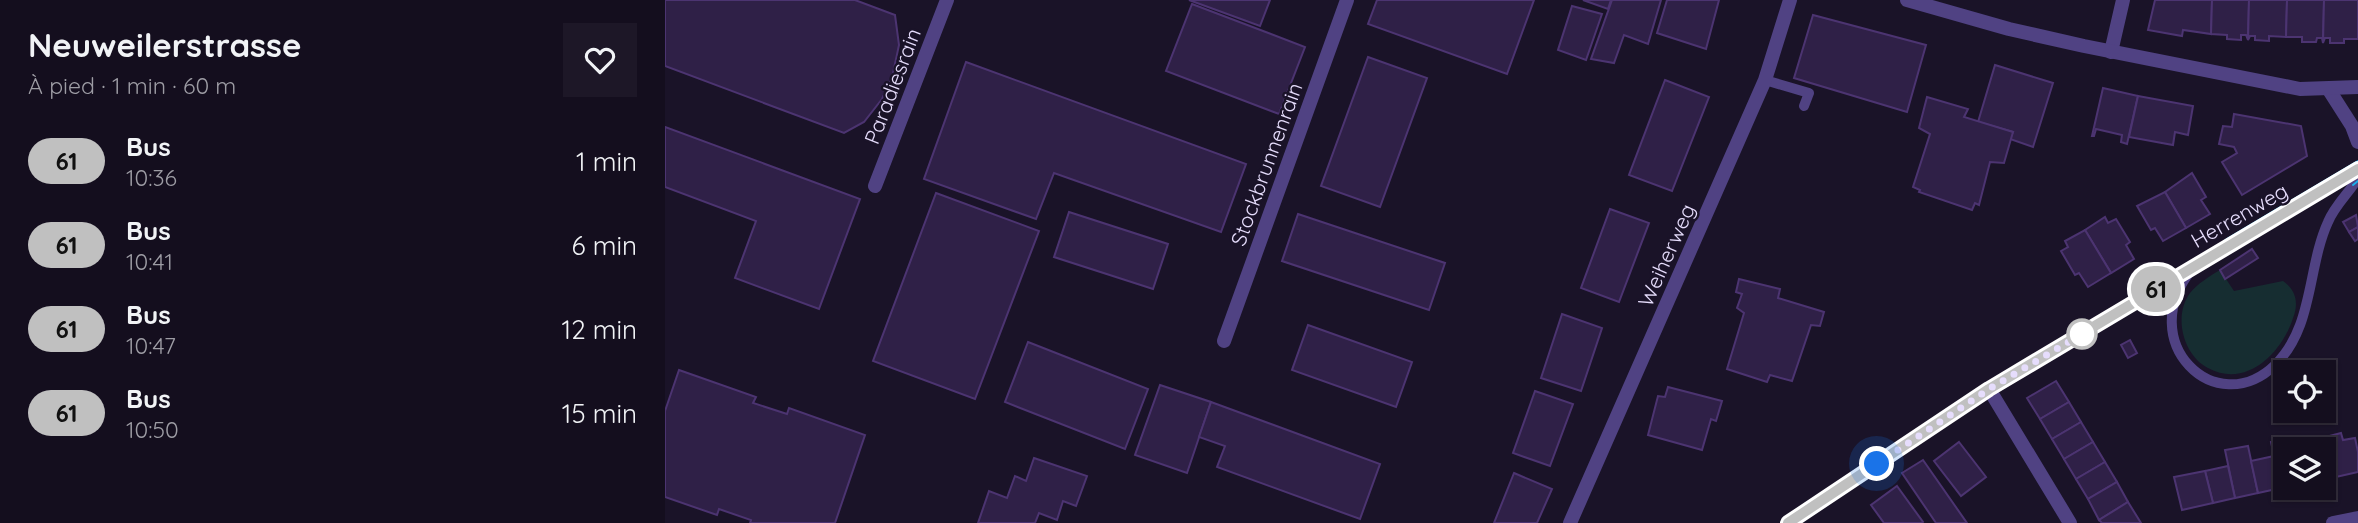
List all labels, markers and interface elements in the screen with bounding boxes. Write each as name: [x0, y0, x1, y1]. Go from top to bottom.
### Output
button: heart: [563, 23, 637, 97]
text: Neuweilerstrasse: [28, 24, 301, 65]
street label: Paradiesrain: [858, 24, 926, 148]
text: À pied · 1 min · 60 m: [28, 71, 236, 100]
street label: Stockbrunnenrain: [1224, 79, 1308, 249]
text: Bus: [126, 130, 171, 163]
text: 1 min: [576, 145, 637, 178]
text: 61: [55, 146, 78, 176]
text: 10:36: [126, 163, 177, 192]
street label: Herrenweg: [2186, 177, 2292, 253]
street label: Weiherweg: [1632, 200, 1700, 310]
text: Bus: [126, 214, 171, 247]
text: 6 min: [572, 229, 637, 262]
text: 61: [55, 230, 78, 260]
text: 10:41: [126, 247, 173, 276]
line badge: 61: [2125, 266, 2187, 312]
text: 61: [2145, 274, 2167, 304]
text: Bus: [126, 298, 171, 331]
text: 12 min: [562, 313, 637, 346]
text: 61: [55, 314, 78, 344]
unlabelled marker: [2067, 319, 2097, 349]
text: 10:47: [126, 331, 176, 360]
map controls: [2273, 360, 2336, 500]
button: locate: [2273, 360, 2336, 423]
text: Bus: [126, 382, 171, 415]
text: 15 min: [562, 397, 637, 430]
text: 61: [55, 398, 78, 428]
text: 10:50: [126, 415, 179, 444]
button: layers: [2273, 437, 2336, 500]
your location: [1859, 446, 1894, 481]

